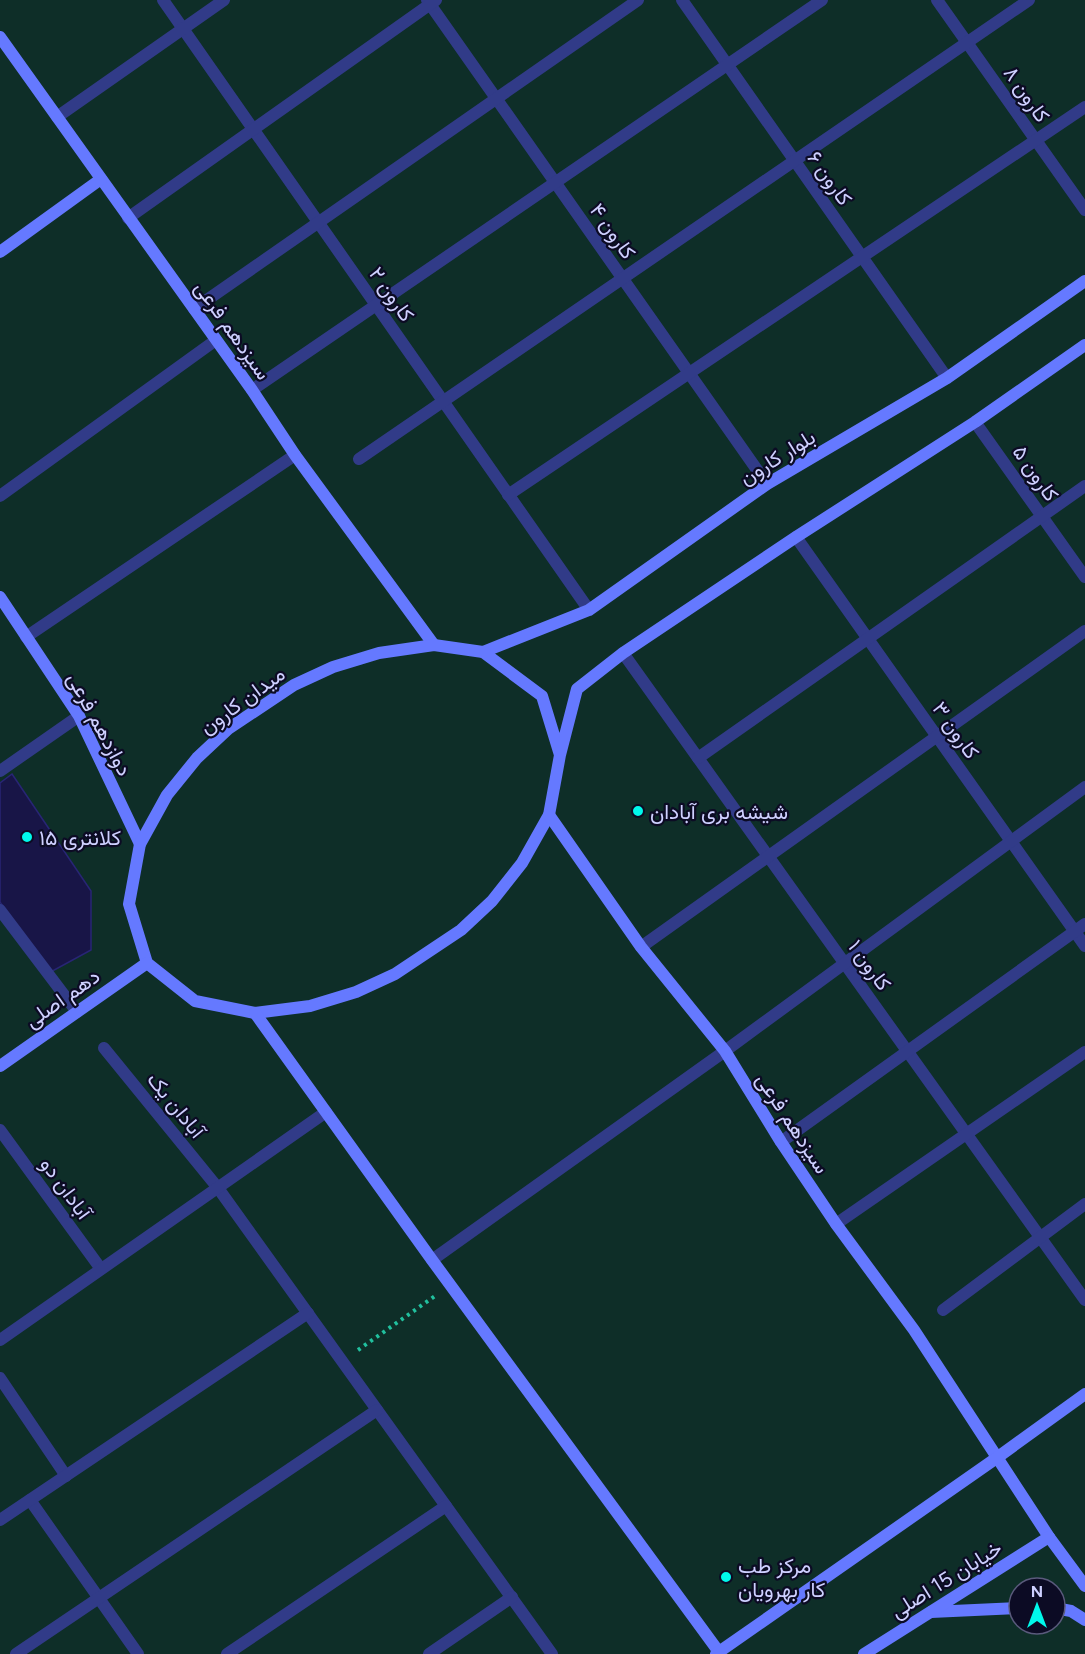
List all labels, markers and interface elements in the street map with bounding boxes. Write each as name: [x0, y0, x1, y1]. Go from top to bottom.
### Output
street label: کارون ۸: [998, 61, 1055, 127]
street label: کارون ۶: [802, 146, 858, 211]
street label: کارون ۴: [584, 198, 641, 264]
street label: کارون ۲: [363, 262, 420, 327]
street label: سیزدهم فرعی: [188, 276, 276, 385]
street label: بلوار کارون: [734, 424, 820, 491]
street label: کارون ۵: [1007, 440, 1064, 506]
street label: میدان کارون: [194, 661, 290, 740]
street label: دوازدهم فرعی: [61, 668, 138, 781]
street label: کارون ۳: [927, 697, 985, 764]
place label: شیشه بری آبادان: [650, 799, 788, 825]
marker: شیشه بری آبادان: [631, 804, 645, 818]
place label: کلانتری ۱۵: [39, 825, 121, 851]
marker: کلانتری ۱۵: [20, 830, 34, 844]
street label: کارون ۱: [842, 935, 897, 996]
street label: دهم اصلی: [20, 963, 105, 1035]
street label: آبادان یک: [142, 1067, 211, 1145]
street label: سیزدهم فرعی: [749, 1068, 835, 1179]
street label: آبادان دو: [34, 1152, 98, 1226]
street label: خیابان 15 اصلی: [886, 1535, 1006, 1623]
place label: مرکز طب کار بهرویان: [738, 1553, 825, 1603]
marker: مرکز طب کار بهرویان: [719, 1570, 733, 1584]
north arrow: [1007, 1576, 1067, 1636]
text: N: [1031, 1582, 1043, 1601]

